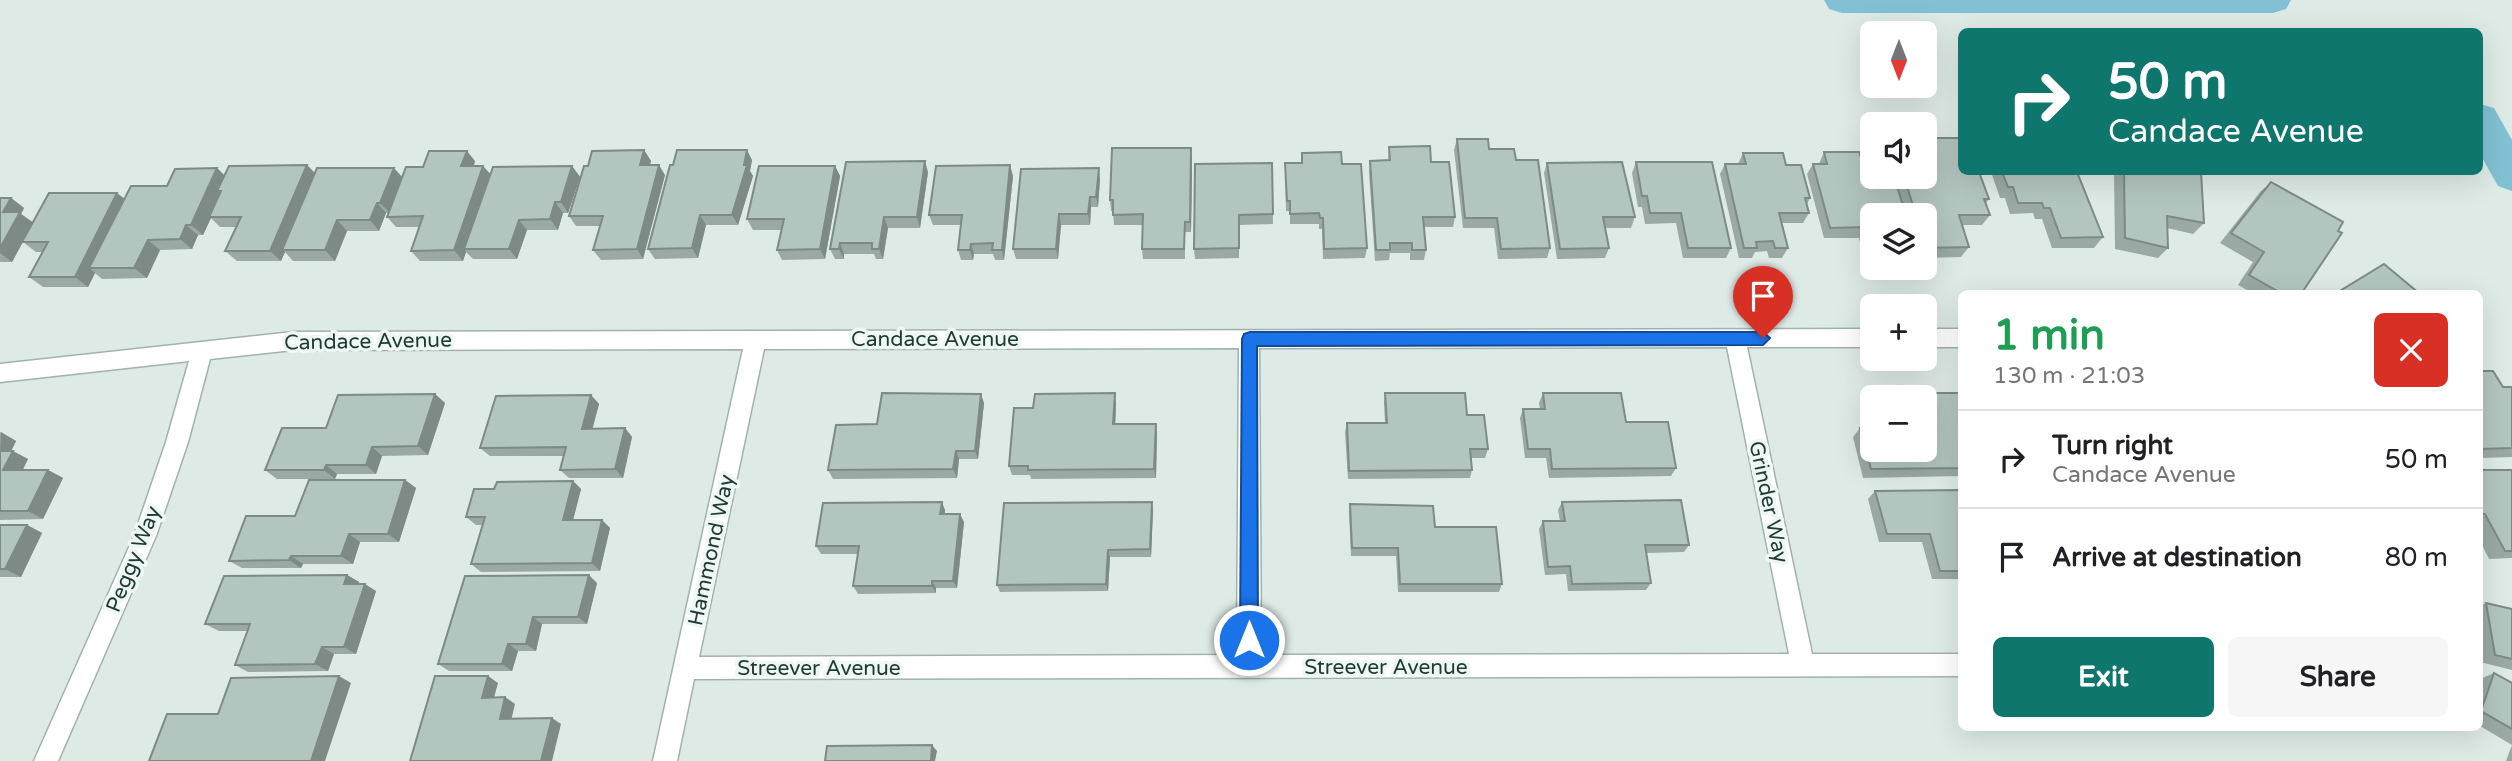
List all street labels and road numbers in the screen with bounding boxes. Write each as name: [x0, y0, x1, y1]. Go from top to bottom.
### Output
street label: Candace Avenue: [851, 327, 1019, 352]
street label: Candace Avenue: [284, 328, 452, 355]
street label: Grinder Way: [1743, 439, 1794, 565]
street label: Hammond Way: [683, 472, 740, 628]
street label: Peggy Way: [101, 502, 166, 616]
street label: Streever Avenue: [1304, 655, 1468, 680]
street label: Streever Avenue: [737, 656, 901, 681]

